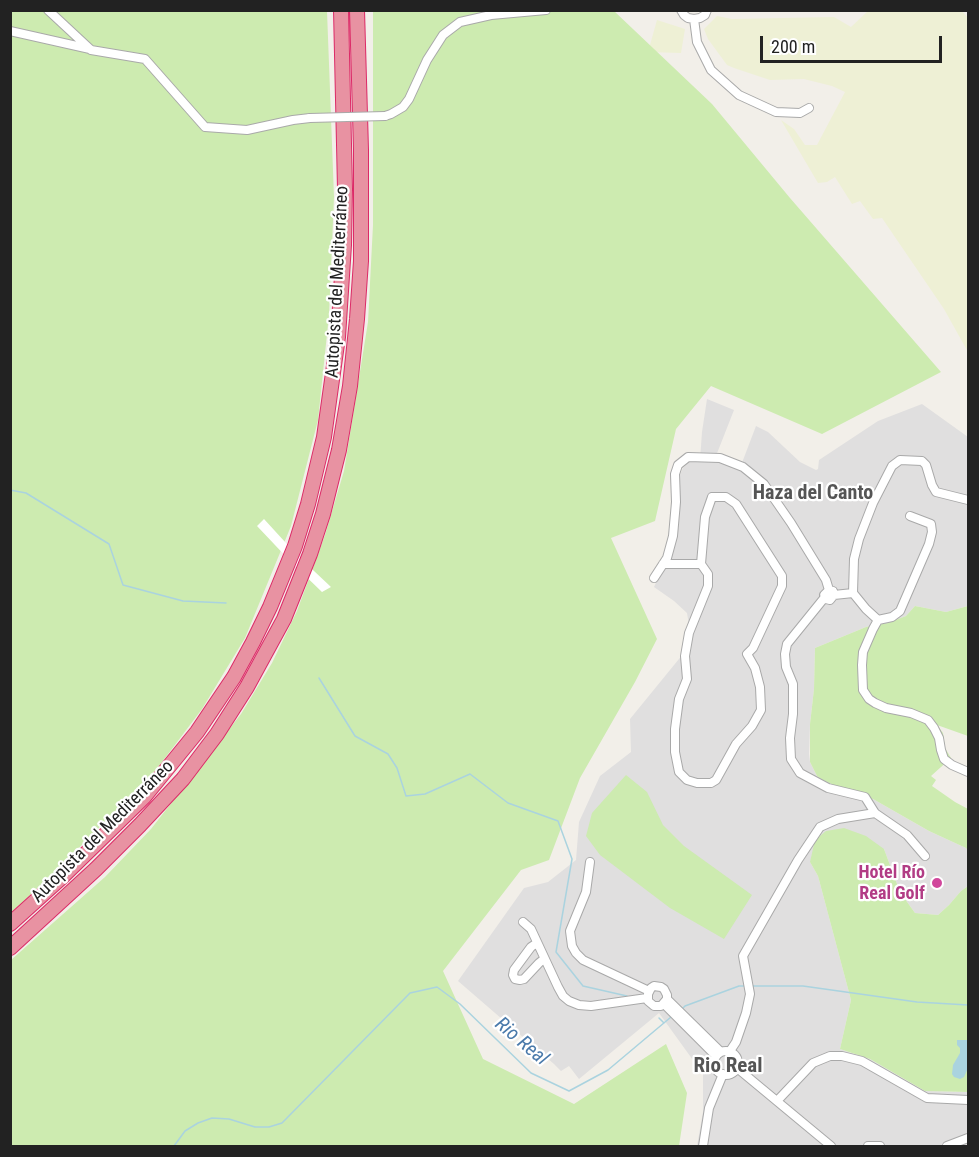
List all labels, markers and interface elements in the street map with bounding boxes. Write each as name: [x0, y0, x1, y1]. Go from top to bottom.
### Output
scale bar: [763, 24, 944, 62]
text: 200 m: [771, 36, 815, 57]
street label: Autopista del Mediterráneo: [322, 185, 354, 379]
district label: Haza del Canto: [753, 482, 873, 506]
street label: Autopista del Mediterráneo: [27, 756, 179, 908]
place label: Hotel Río Real Golf: [859, 862, 925, 904]
marker: Hotel Río Real Golf: [930, 876, 944, 890]
water label: Rio Real: [489, 1013, 553, 1071]
district label: Rio Real: [693, 1054, 763, 1080]

